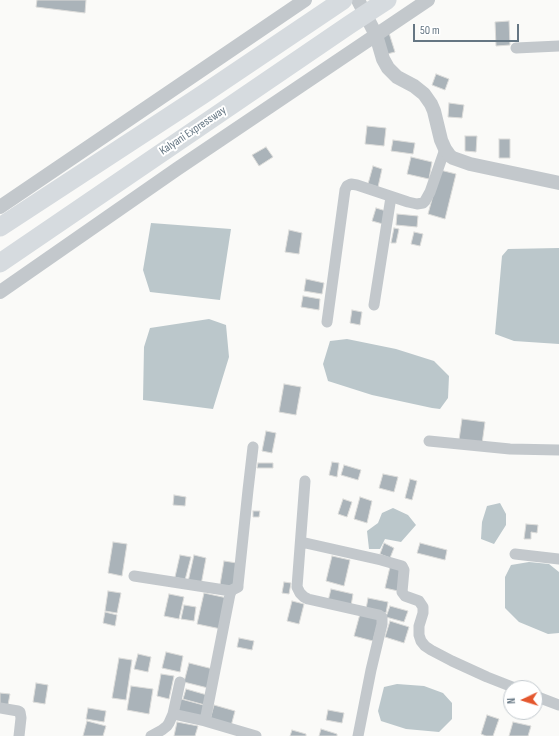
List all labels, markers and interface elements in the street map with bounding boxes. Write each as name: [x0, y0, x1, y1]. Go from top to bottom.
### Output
scale bar: [415, 16, 521, 42]
text: 50 m: [420, 23, 440, 38]
street label: Kalyani Expressway: [157, 103, 229, 159]
north arrow: [503, 680, 543, 720]
text: N: [505, 697, 518, 704]

